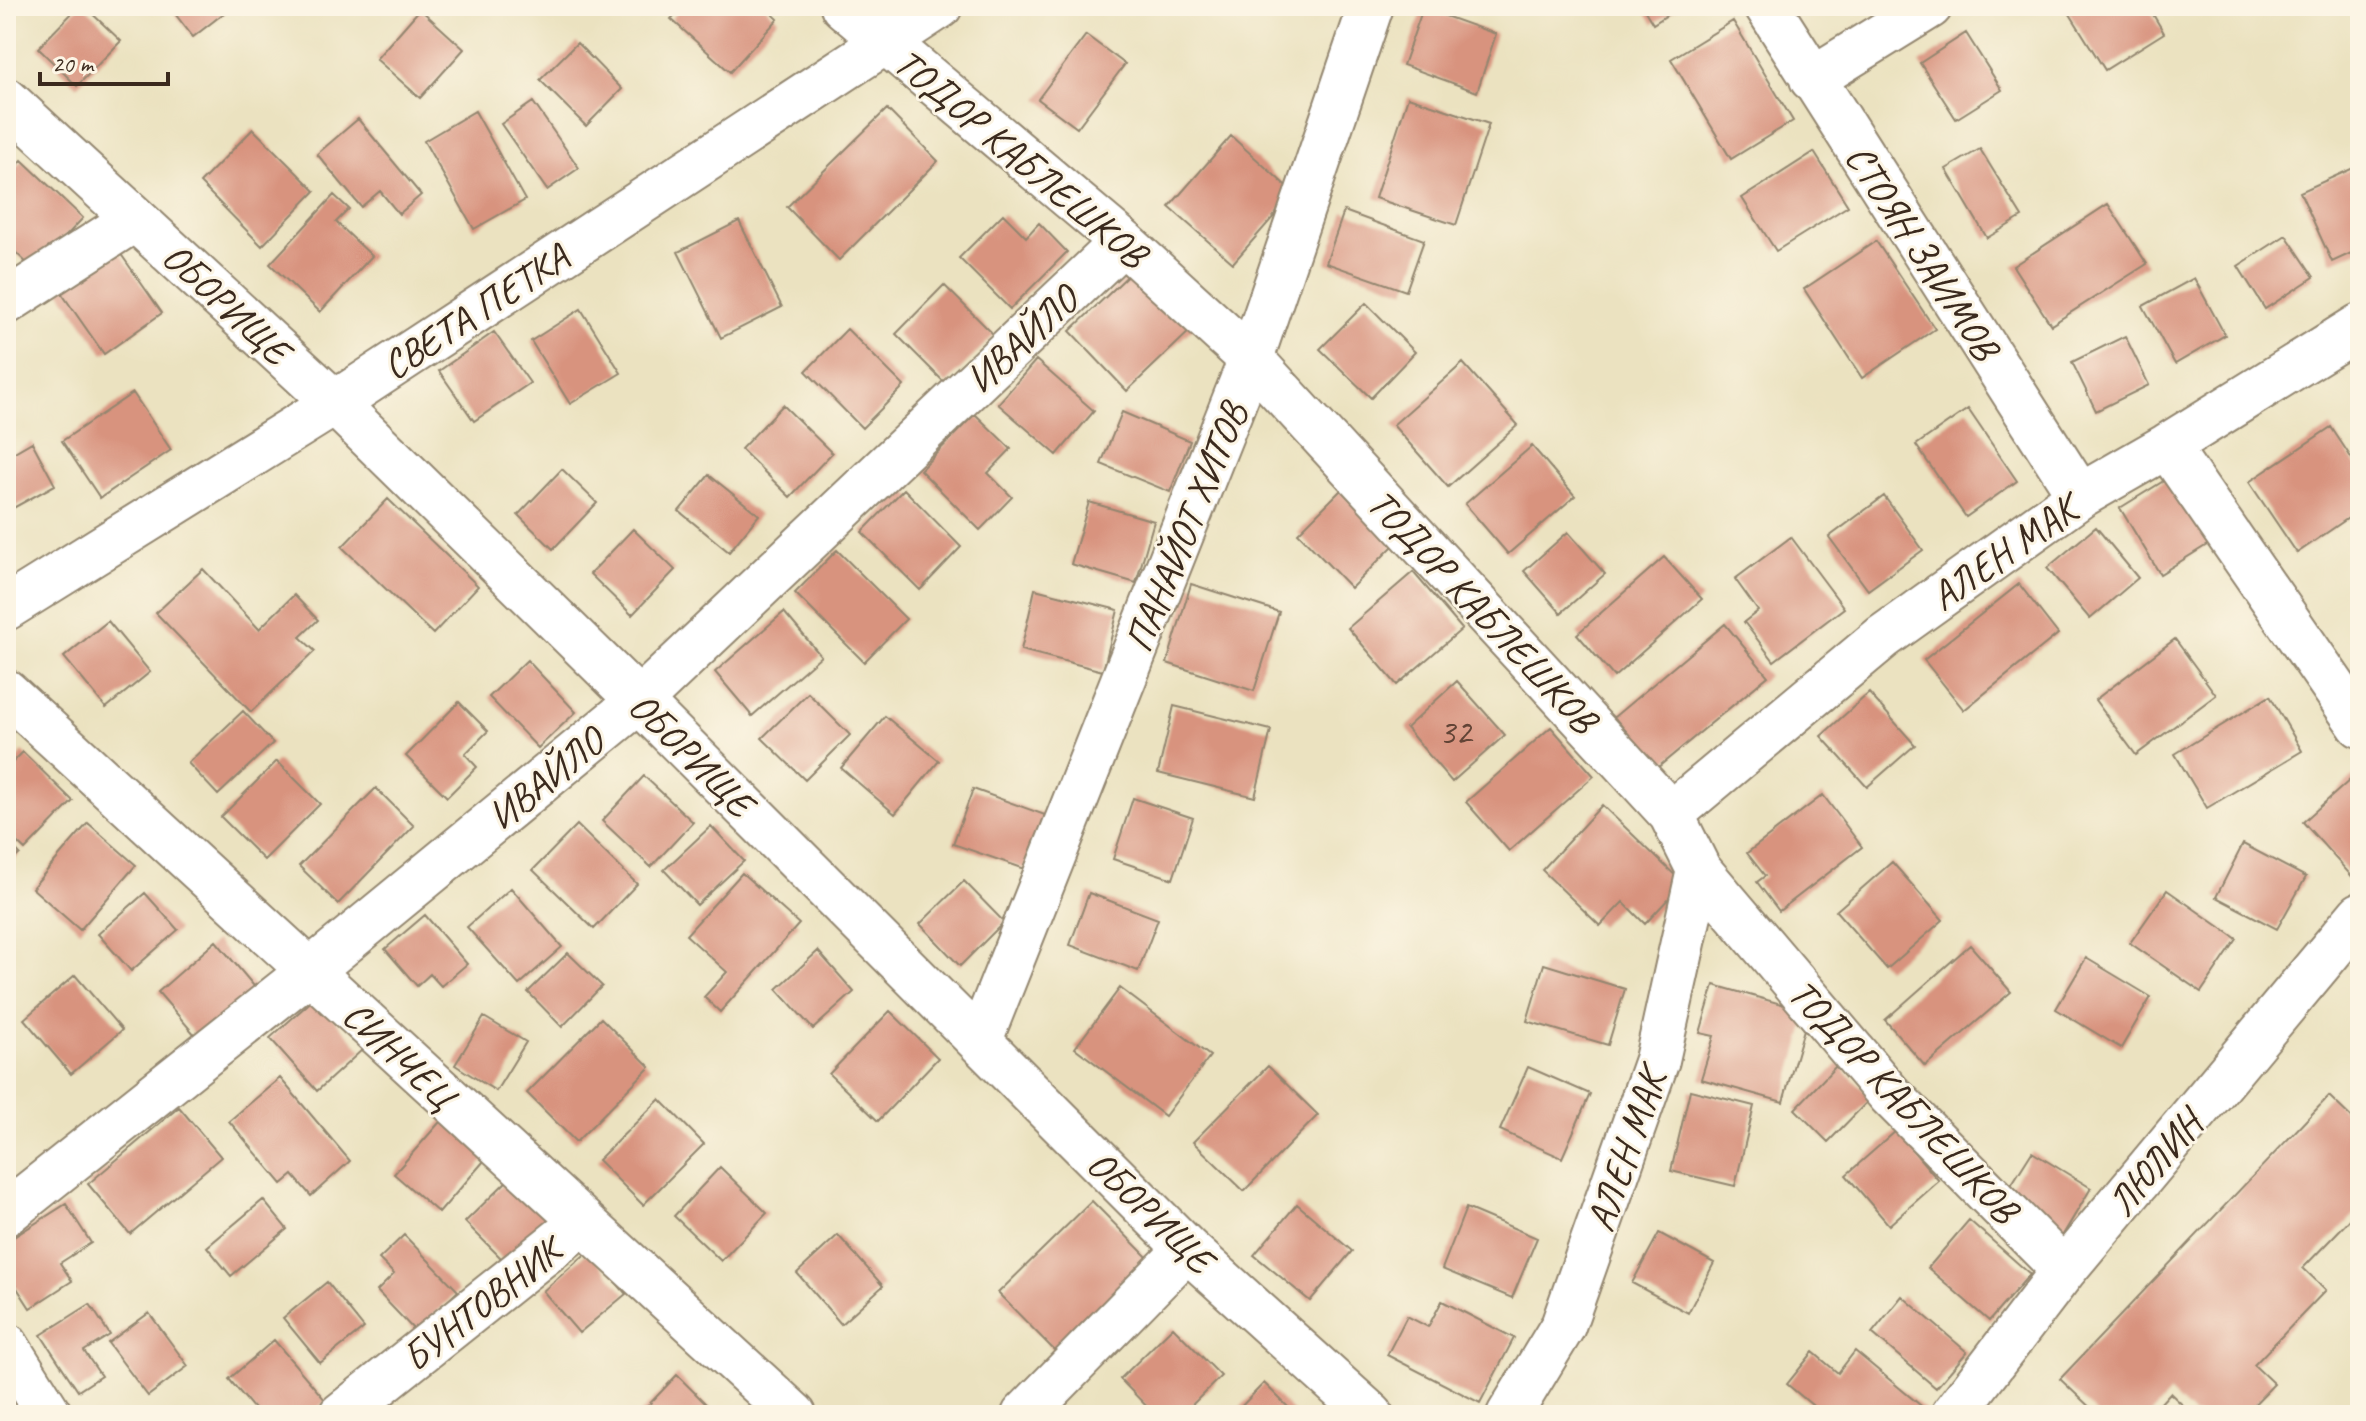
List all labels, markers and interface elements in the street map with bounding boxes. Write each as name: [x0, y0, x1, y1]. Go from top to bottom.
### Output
scale bar: [40, 36, 168, 86]
street label: ТОДОР КАБЛЕШКОВ: [884, 37, 1160, 281]
text: 20 m: [52, 49, 95, 79]
street label: СТОЯН ЗАИМОВ: [1834, 135, 2012, 372]
street label: ОБОРИЩЕ: [152, 232, 304, 378]
street label: СВЕТА ПЕТКА: [373, 232, 580, 391]
street label: ИВАЙЛО: [955, 273, 1091, 404]
street label: ПАНАЙОТ ХИТОВ: [1113, 393, 1259, 659]
street label: ТОДОР КАБЛЕШКОВ: [1357, 479, 1611, 746]
street label: АЛЕН МАК: [1921, 480, 2093, 621]
street label: ОБОРИЩЕ: [618, 681, 768, 831]
house number: 32: [1439, 709, 1474, 755]
street label: ИВАЙЛО: [477, 714, 617, 841]
street label: ТОДОР КАБЛЕШКОВ: [1778, 969, 2032, 1236]
street label: СИНЧЕЦ: [332, 990, 469, 1122]
street label: АЛЕН МАК: [1575, 1055, 1679, 1238]
street label: ЛЮЛИН: [2097, 1096, 2217, 1226]
street label: ОБОРИЩЕ: [1076, 1139, 1227, 1287]
street label: БУНТОВНИК: [392, 1223, 576, 1382]

